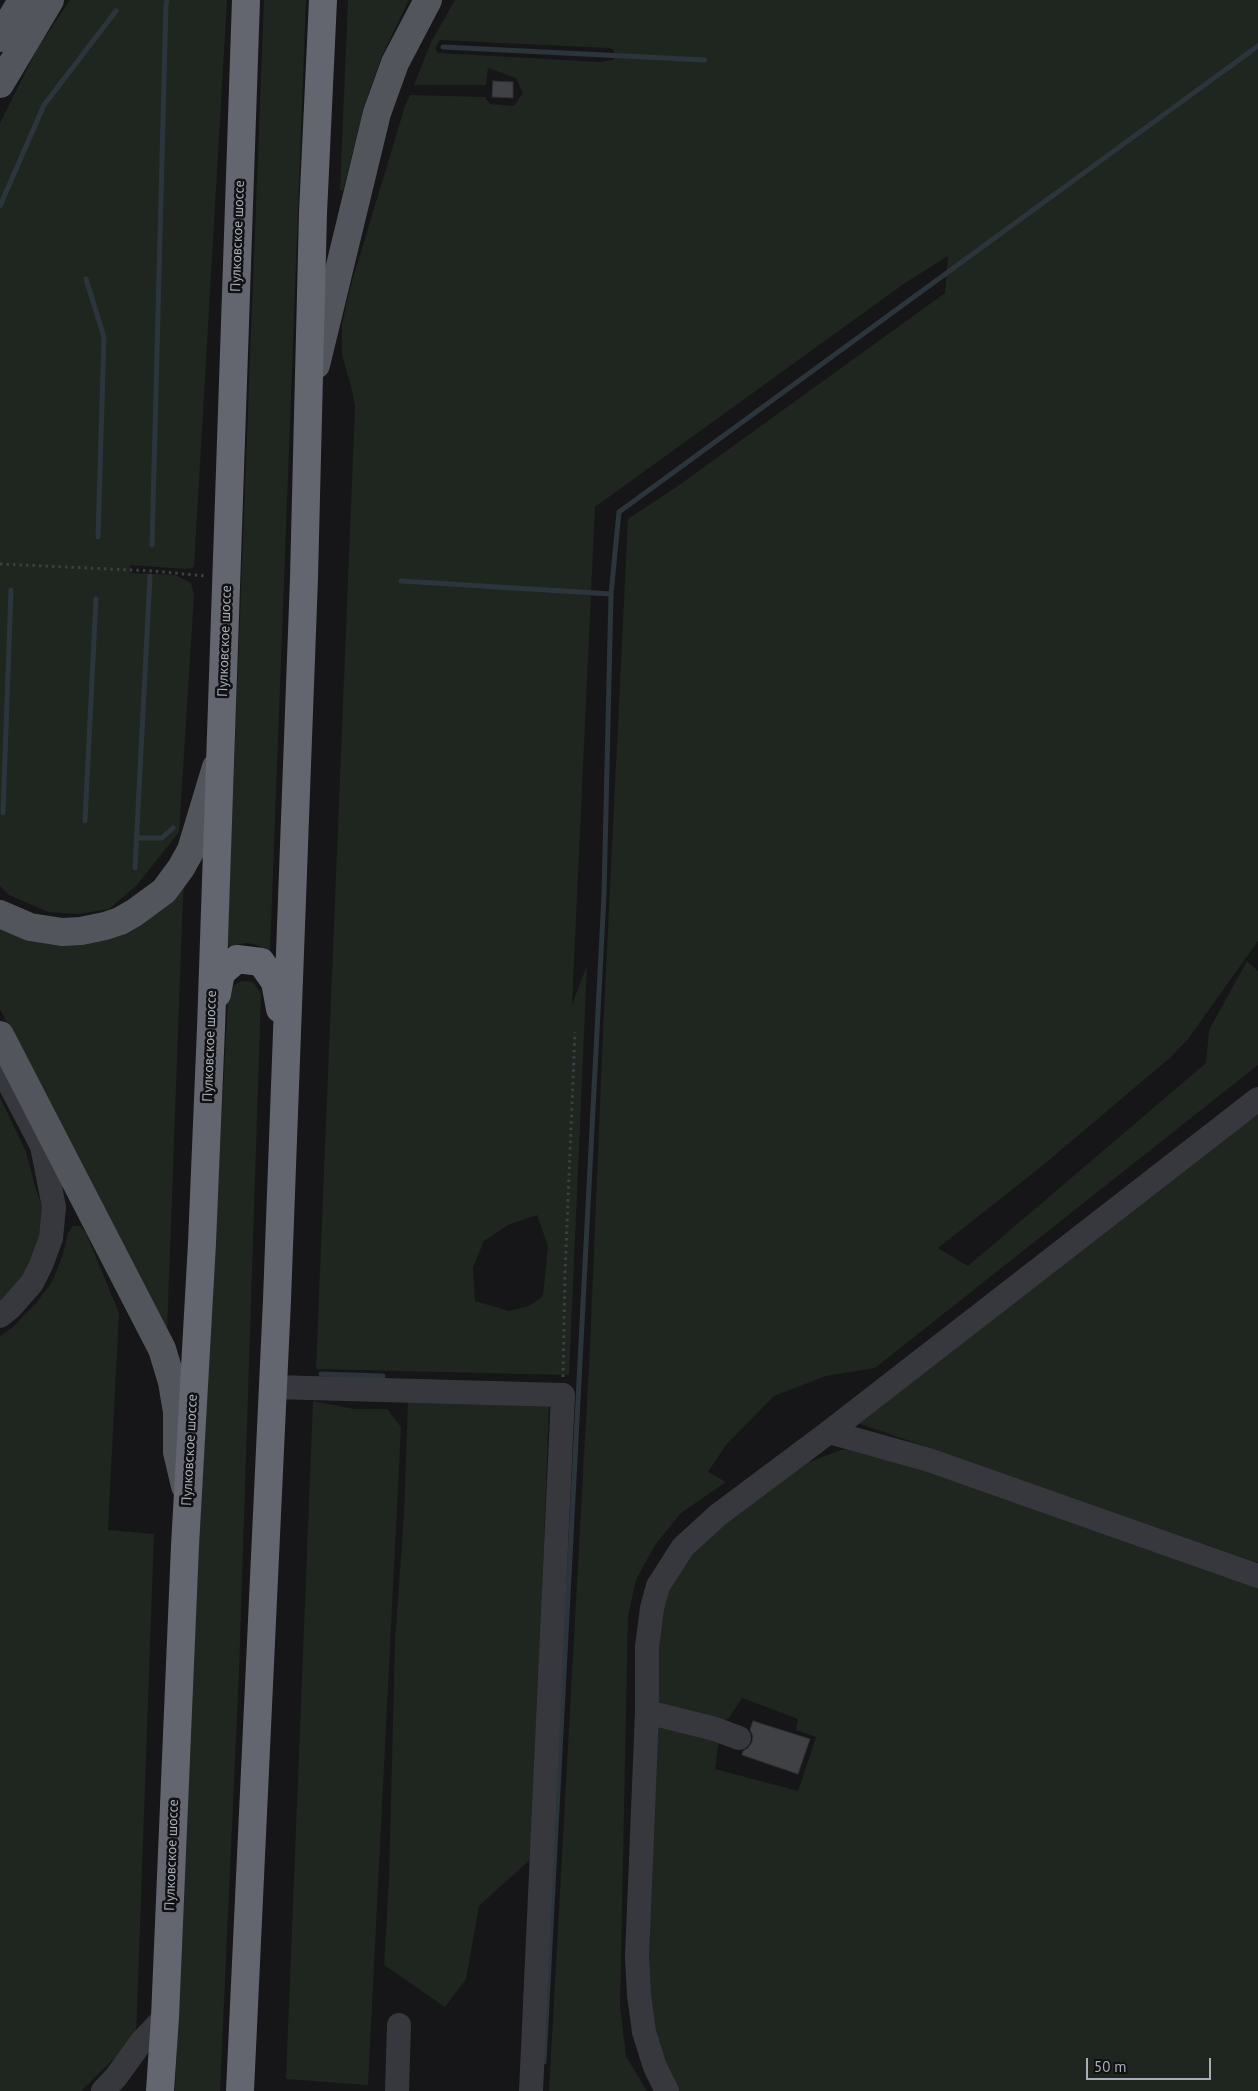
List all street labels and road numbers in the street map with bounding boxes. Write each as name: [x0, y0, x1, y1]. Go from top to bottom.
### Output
street label: Пулковское шоссе: [228, 180, 248, 292]
street label: Пулковское шоссе: [215, 585, 235, 697]
street label: Пулковское шоссе: [200, 990, 220, 1102]
street label: Пулковское шоссе: [179, 1394, 201, 1506]
street label: Пулковское шоссе: [162, 1799, 182, 1911]

